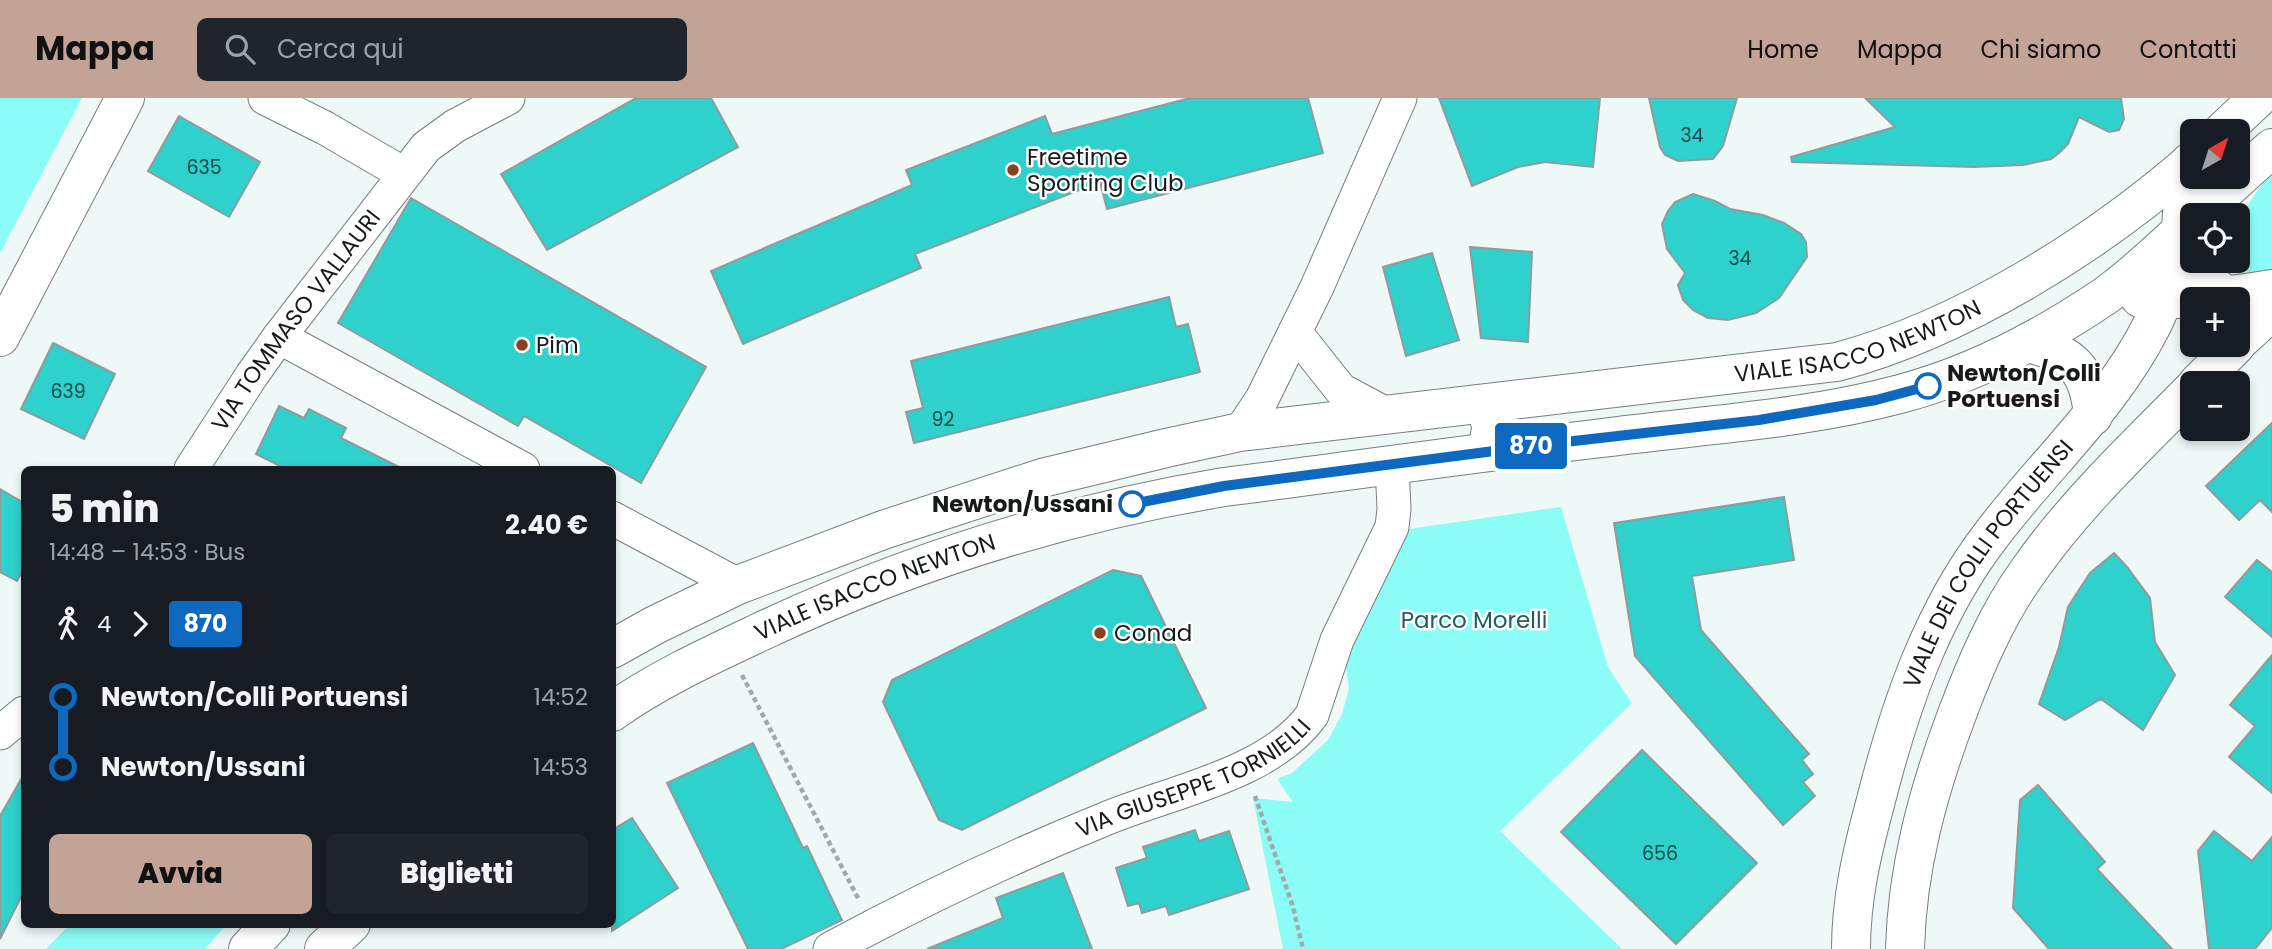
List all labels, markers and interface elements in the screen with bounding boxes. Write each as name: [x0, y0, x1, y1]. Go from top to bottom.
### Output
search box: [197, 18, 687, 81]
text: Mappa: [35, 25, 155, 72]
icon: search: [221, 30, 259, 68]
text: Cerca qui: [277, 31, 404, 67]
text: Home: [1747, 33, 1819, 66]
text: Mappa: [1857, 33, 1942, 66]
text: Chi siamo: [1980, 33, 2101, 66]
text: Contatti: [2139, 33, 2237, 66]
north arrow: [2180, 119, 2250, 189]
map controls: [2180, 119, 2250, 441]
house number: 34: [1680, 122, 1704, 149]
place label: Freetime Sporting Club: [1027, 141, 1183, 199]
house number: 635: [186, 154, 222, 181]
marker: Freetime Sporting Club: [1005, 162, 1021, 178]
street label: VIA TOMMASO VALLAURI: [204, 203, 388, 437]
button: locate: [2180, 203, 2250, 273]
house number: 34: [1728, 245, 1752, 272]
button: +: [2180, 287, 2250, 357]
street label: VIALE ISACCO NEWTON: [1733, 292, 1986, 390]
place label: Pim: [536, 329, 579, 361]
marker: Pim: [514, 337, 530, 353]
place label: Newton/Colli Portuensi: [1947, 357, 2101, 415]
button: −: [2180, 371, 2250, 441]
marker: Newton/Colli Portuensi: [1915, 373, 1941, 399]
house number: 639: [50, 378, 86, 405]
house number: 92: [932, 406, 955, 433]
line badge: 870: [1491, 423, 1571, 469]
text: 870: [1509, 429, 1553, 462]
street label: VIALE DEI COLLI PORTUENSI: [1895, 433, 2080, 693]
text: 5 min: [49, 482, 159, 535]
place label: Newton/Ussani: [932, 488, 1113, 520]
marker: Newton/Ussani: [1119, 491, 1145, 517]
text: 2.40 €: [505, 507, 588, 543]
street label: VIALE ISACCO NEWTON: [749, 526, 999, 648]
text: 14:48 – 14:53 · Bus: [49, 536, 245, 568]
park label: Parco Morelli: [1401, 604, 1547, 636]
icon: walk: [49, 605, 87, 643]
icon: forward: [121, 605, 159, 643]
text: 870: [183, 607, 228, 640]
text: 4: [97, 608, 111, 640]
place label: Conad: [1114, 617, 1192, 649]
marker: Conad: [1092, 625, 1108, 641]
text: Newton/Colli Portuensi: [101, 679, 408, 715]
text: 14:52: [534, 681, 588, 713]
street label: VIA GIUSEPPE TORNIELLI: [1071, 712, 1318, 845]
text: Newton/Ussani: [101, 749, 306, 785]
text: 14:53: [533, 751, 588, 783]
button: Avvia: [49, 834, 312, 914]
button: Biglietti: [326, 834, 588, 914]
house number: 656: [1642, 840, 1678, 867]

